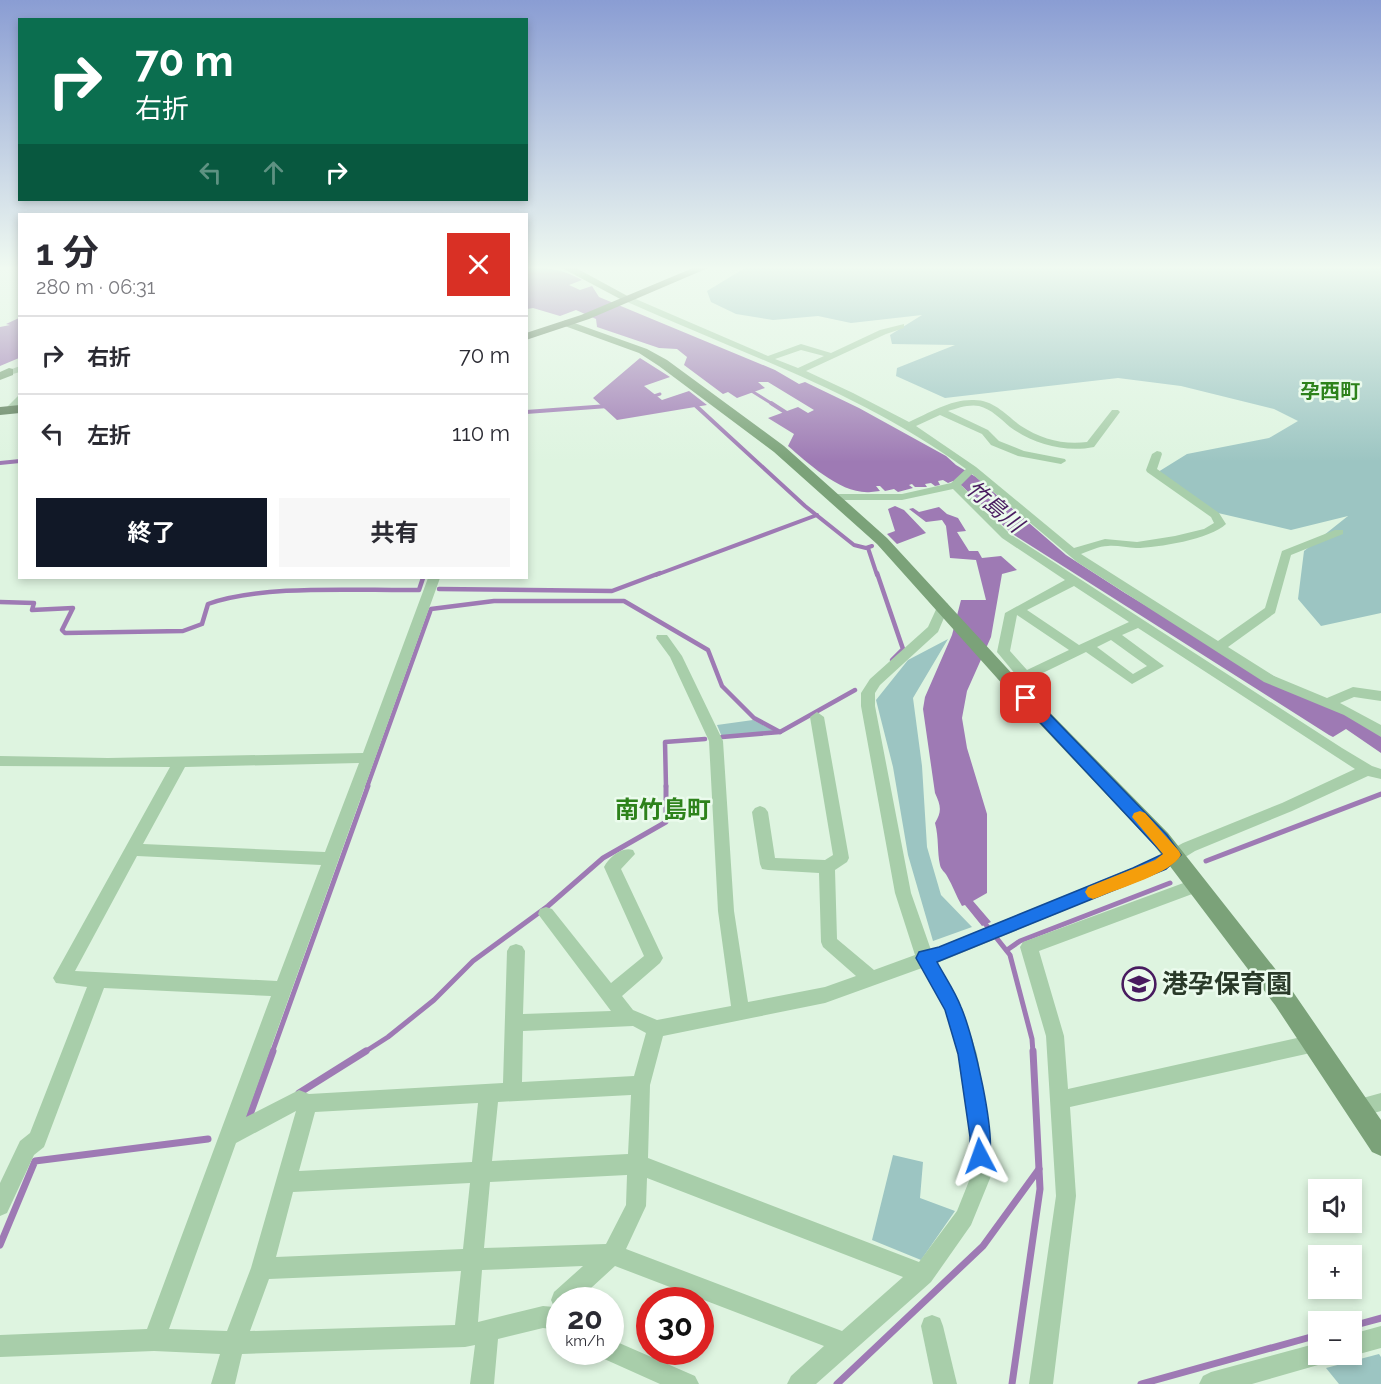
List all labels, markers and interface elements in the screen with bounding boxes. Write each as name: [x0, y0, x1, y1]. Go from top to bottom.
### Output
text: 70 m: [135, 37, 234, 86]
icon: right: [36, 42, 114, 120]
text: 右折: [135, 93, 189, 124]
icon: left: [194, 156, 227, 189]
icon: ahead: [257, 156, 290, 189]
icon: right: [320, 156, 353, 189]
text: 1 分: [36, 231, 98, 273]
button: close: [447, 233, 510, 296]
text: 280 m · 06:31: [36, 275, 155, 299]
icon: right: [36, 339, 69, 372]
text: 70 m: [459, 342, 510, 368]
text: 右折: [87, 344, 131, 370]
district label: 孕西町: [1300, 379, 1360, 403]
icon: left: [36, 417, 69, 450]
text: 110 m: [452, 420, 510, 446]
text: 左折: [87, 422, 131, 448]
water label: 竹島川: [961, 475, 1030, 538]
button: 終了: [36, 498, 267, 567]
button: 共有: [279, 498, 510, 567]
pin: [1000, 672, 1051, 723]
icon: arrive: [1009, 681, 1042, 714]
district label: 南竹島町: [615, 795, 711, 824]
school or university icon: 港孕保育園: [1121, 966, 1157, 1002]
place label: 港孕保育園: [1162, 969, 1292, 999]
position arrow: [948, 1124, 1012, 1188]
map controls: [1308, 1179, 1362, 1365]
button: sound: [1308, 1179, 1362, 1233]
button: +: [1308, 1245, 1362, 1299]
speed limit sign: 30: [636, 1287, 714, 1365]
text: 20: [567, 1301, 603, 1336]
button: −: [1308, 1311, 1362, 1365]
text: km/h: [565, 1332, 605, 1350]

